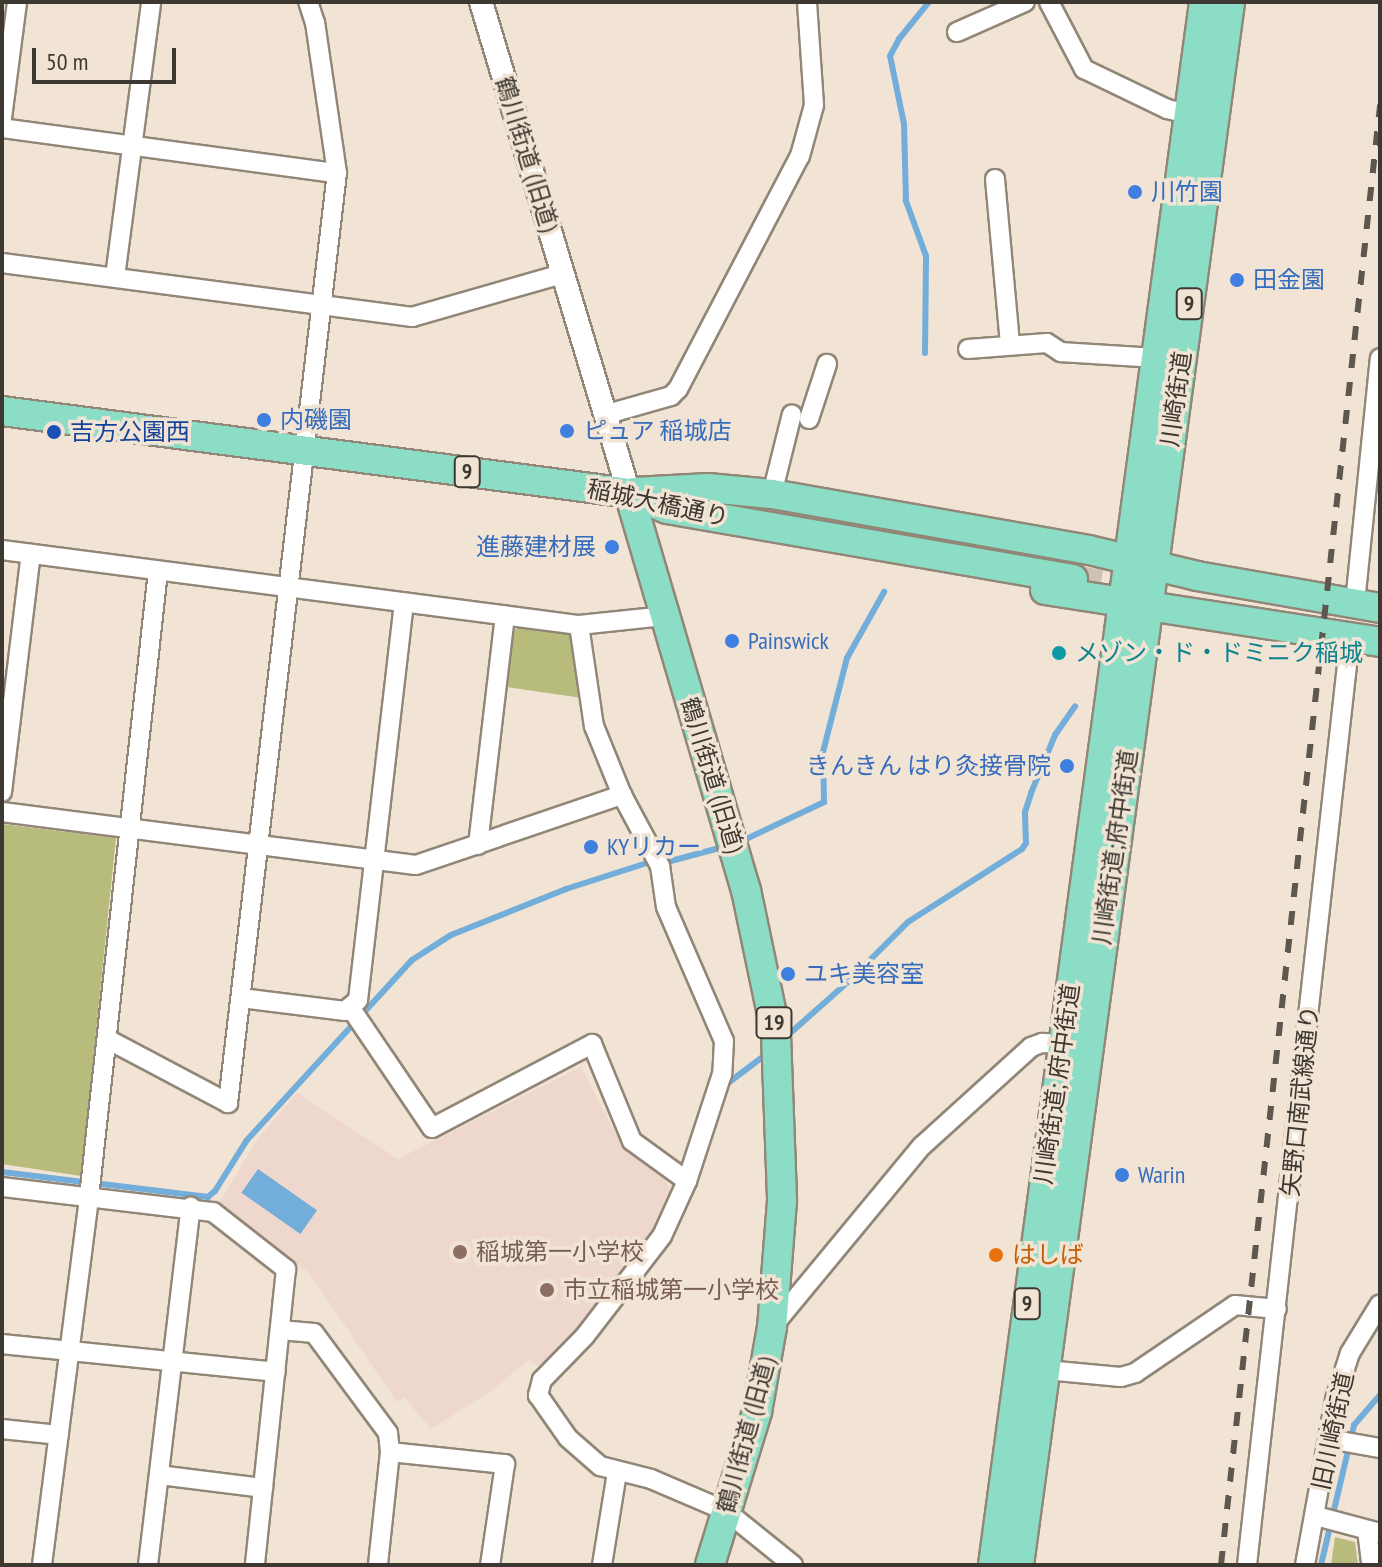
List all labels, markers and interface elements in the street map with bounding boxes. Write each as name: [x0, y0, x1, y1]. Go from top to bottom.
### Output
scale bar: [36, 32, 180, 82]
text: 50 m: [46, 46, 88, 77]
street label: 鶴川街道 (旧道): [490, 73, 564, 235]
place label: 川竹園: [1151, 178, 1223, 206]
marker: 川竹園: [1126, 183, 1144, 201]
place label: 田金園: [1253, 266, 1325, 294]
marker: 田金園: [1228, 271, 1246, 289]
road number: 9: [1175, 286, 1203, 322]
street label: 川崎街道: [1155, 349, 1197, 449]
place label: 内磯園: [280, 406, 352, 434]
marker: 内磯園: [255, 411, 273, 429]
place label: ピュア 稲城店: [583, 417, 732, 445]
place label: 吉方公園西: [70, 418, 190, 446]
marker: ピュア 稲城店: [558, 422, 576, 440]
marker: 吉方公園西: [45, 423, 63, 441]
road number: 9: [453, 454, 481, 490]
street label: 稲城大橋通り: [585, 474, 731, 532]
place label: 進藤建材展: [476, 533, 596, 561]
marker: 進藤建材展: [603, 538, 621, 556]
place label: Painswick: [748, 627, 829, 655]
marker: Painswick: [723, 632, 741, 650]
place label: メゾン・ド・ドミニク稲城: [1075, 639, 1363, 667]
marker: メゾン・ド・ドミニク稲城: [1050, 644, 1068, 662]
street label: 鶴川街道 (旧道): [675, 694, 749, 856]
street label: 川崎街道;府中街道: [1087, 747, 1143, 947]
place label: きんきん はり灸接骨院: [806, 752, 1051, 780]
marker: きんきん はり灸接骨院: [1058, 757, 1076, 775]
place label: KYリカー: [607, 833, 701, 861]
marker: KYリカー: [582, 838, 600, 856]
place label: ユキ美容室: [804, 960, 924, 988]
marker: ユキ美容室: [779, 965, 797, 983]
street label: 川崎街道; 府中街道: [1029, 982, 1085, 1186]
street label: 矢野口南武線通り: [1276, 1004, 1324, 1198]
road number: 19: [754, 1005, 794, 1041]
place label: Warin: [1138, 1161, 1185, 1189]
marker: Warin: [1113, 1166, 1131, 1184]
place label: 稲城第一小学校: [476, 1238, 644, 1266]
place label: はしば: [1012, 1241, 1084, 1269]
marker: 稲城第一小学校: [451, 1243, 469, 1261]
marker: はしば: [987, 1246, 1005, 1264]
place label: 市立稲城第一小学校: [563, 1276, 779, 1304]
marker: 市立稲城第一小学校: [538, 1281, 556, 1299]
road number: 9: [1013, 1286, 1041, 1322]
street label: 鶴川街道 (旧道): [711, 1354, 781, 1516]
street label: 旧川崎街道: [1306, 1369, 1360, 1493]

